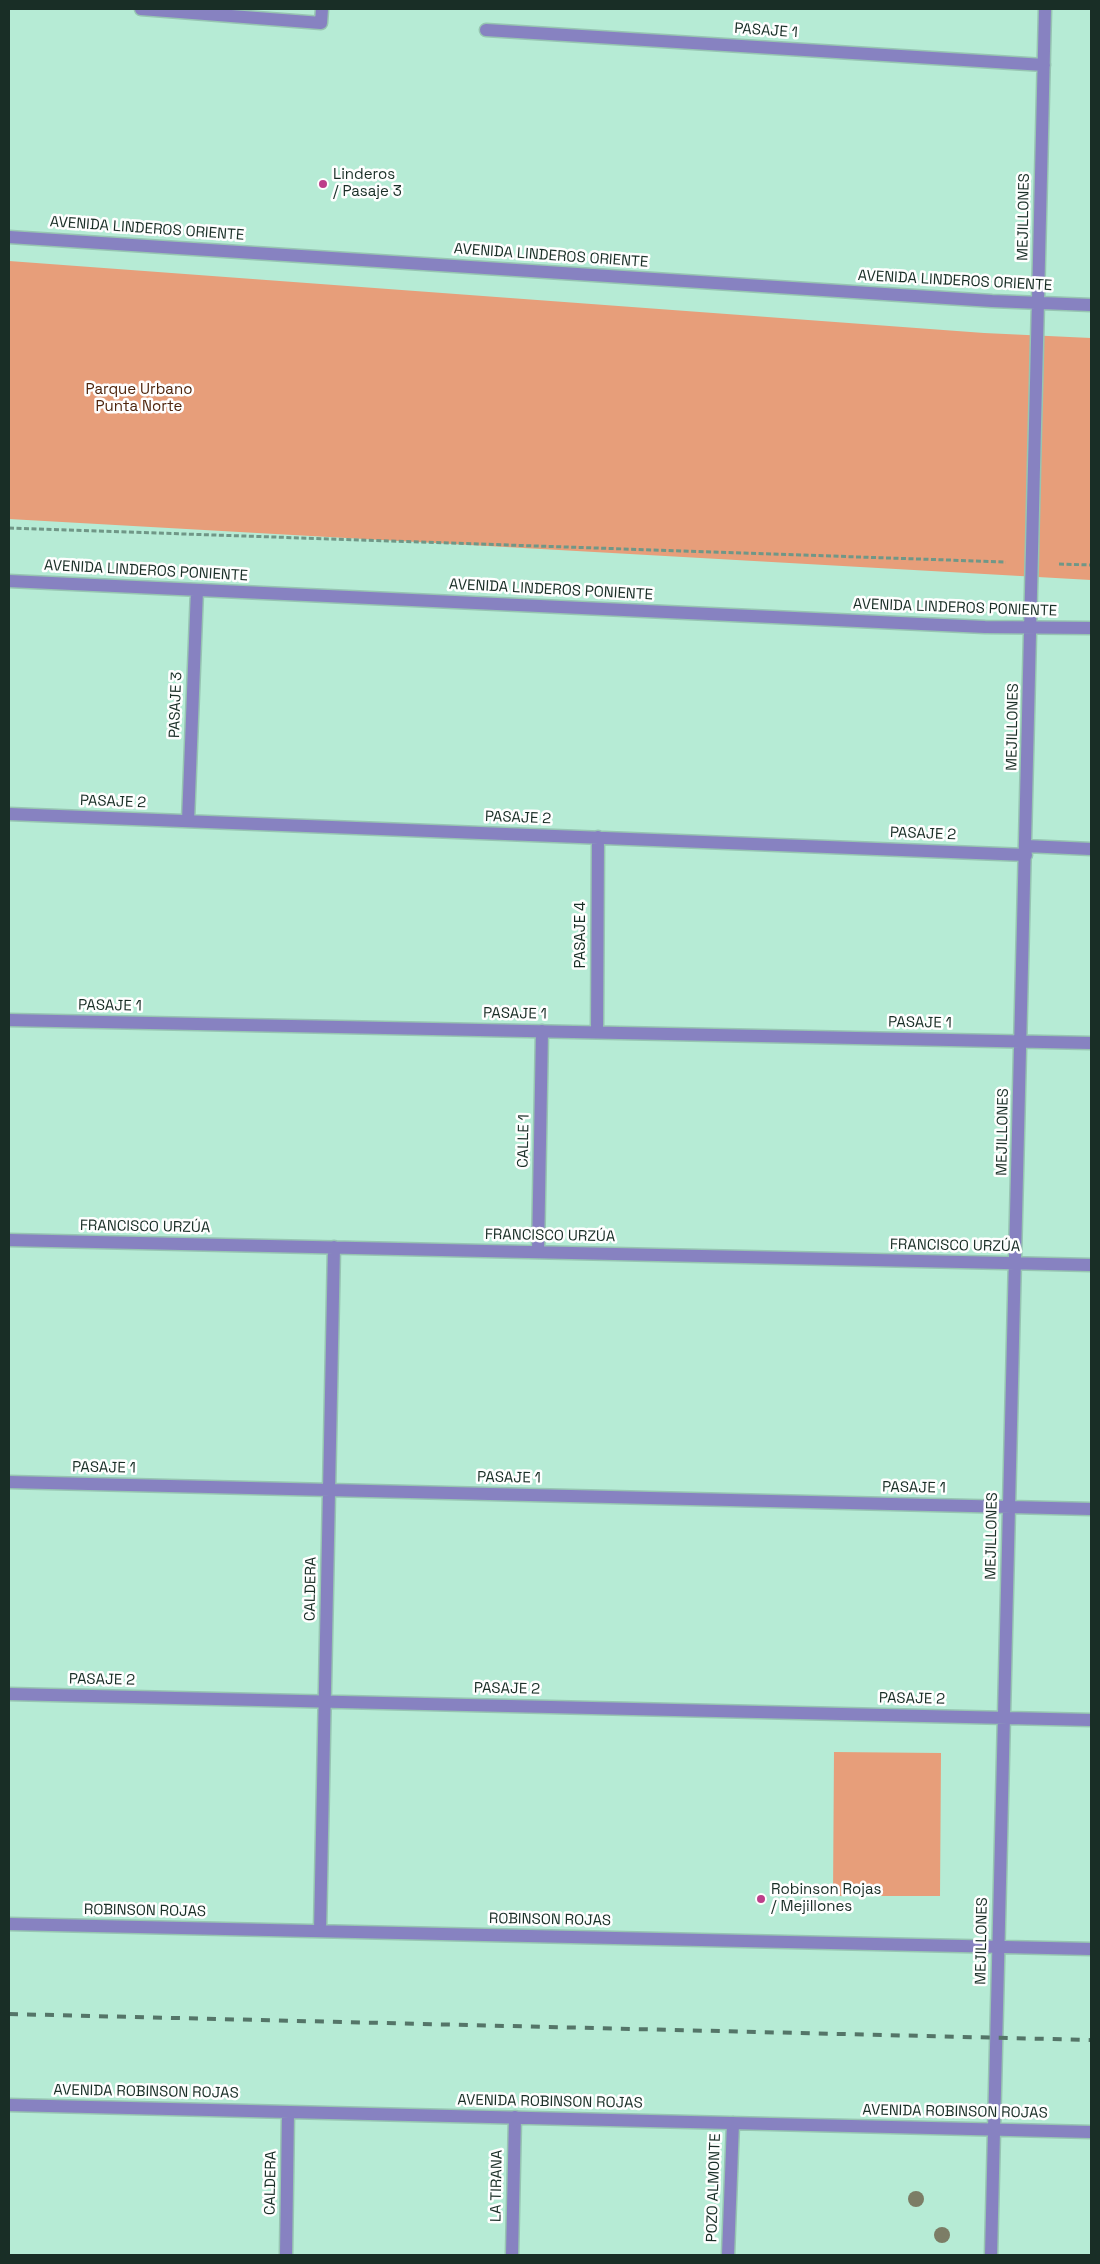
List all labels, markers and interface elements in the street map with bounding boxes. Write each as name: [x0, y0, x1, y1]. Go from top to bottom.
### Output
street label: PASAJE 1: [734, 20, 798, 42]
place label: Linderos / Pasaje 3: [333, 166, 402, 201]
street label: MEJILLONES: [1014, 173, 1034, 261]
marker: Linderos / Pasaje 3: [317, 178, 329, 190]
street label: AVENIDA LINDEROS ORIENTE: [49, 213, 245, 245]
street label: AVENIDA LINDEROS ORIENTE: [453, 240, 649, 272]
street label: AVENIDA LINDEROS ORIENTE: [857, 267, 1053, 295]
park label: Parque Urbano Punta Norte: [86, 381, 192, 416]
street label: AVENIDA LINDEROS PONIENTE: [44, 557, 248, 585]
street label: AVENIDA LINDEROS PONIENTE: [449, 576, 653, 604]
street label: AVENIDA LINDEROS PONIENTE: [853, 595, 1057, 621]
street label: PASAJE 3: [166, 671, 186, 739]
street label: MEJILLONES: [1003, 683, 1023, 771]
street label: PASAJE 2: [79, 792, 147, 812]
street label: PASAJE 2: [484, 808, 552, 828]
street label: PASAJE 2: [889, 824, 957, 844]
street label: PASAJE 4: [572, 902, 590, 968]
street label: PASAJE 1: [78, 996, 142, 1016]
street label: PASAJE 1: [483, 1004, 547, 1024]
street label: PASAJE 1: [888, 1013, 952, 1033]
street label: MEJILLONES: [993, 1088, 1013, 1176]
street label: CALLE 1: [515, 1114, 533, 1168]
street label: FRANCISCO URZÚA: [80, 1217, 210, 1237]
street label: FRANCISCO URZÚA: [485, 1226, 615, 1246]
street label: FRANCISCO URZÚA: [890, 1236, 1020, 1256]
street label: PASAJE 1: [72, 1458, 136, 1478]
street label: PASAJE 1: [477, 1468, 541, 1488]
street label: PASAJE 1: [882, 1478, 946, 1498]
street label: MEJILLONES: [982, 1492, 1002, 1580]
street label: CALDERA: [301, 1557, 321, 1621]
street label: PASAJE 2: [69, 1670, 135, 1690]
street label: PASAJE 2: [474, 1679, 540, 1699]
street label: PASAJE 2: [879, 1689, 945, 1709]
place label: Robinson Rojas / Mejillones: [771, 1881, 881, 1916]
marker: Robinson Rojas / Mejillones: [755, 1893, 767, 1905]
street label: MEJILLONES: [972, 1897, 992, 1985]
street label: ROBINSON ROJAS: [84, 1901, 206, 1921]
street label: ROBINSON ROJAS: [489, 1910, 611, 1930]
street label: AVENIDA ROBINSON ROJAS: [53, 2081, 239, 2103]
street label: AVENIDA ROBINSON ROJAS: [457, 2091, 643, 2113]
street label: AVENIDA ROBINSON ROJAS: [862, 2101, 1048, 2123]
street label: POZO ALMONTE: [703, 2133, 725, 2243]
street label: LA TIRANA: [487, 2150, 507, 2222]
street label: CALDERA: [261, 2151, 281, 2215]

